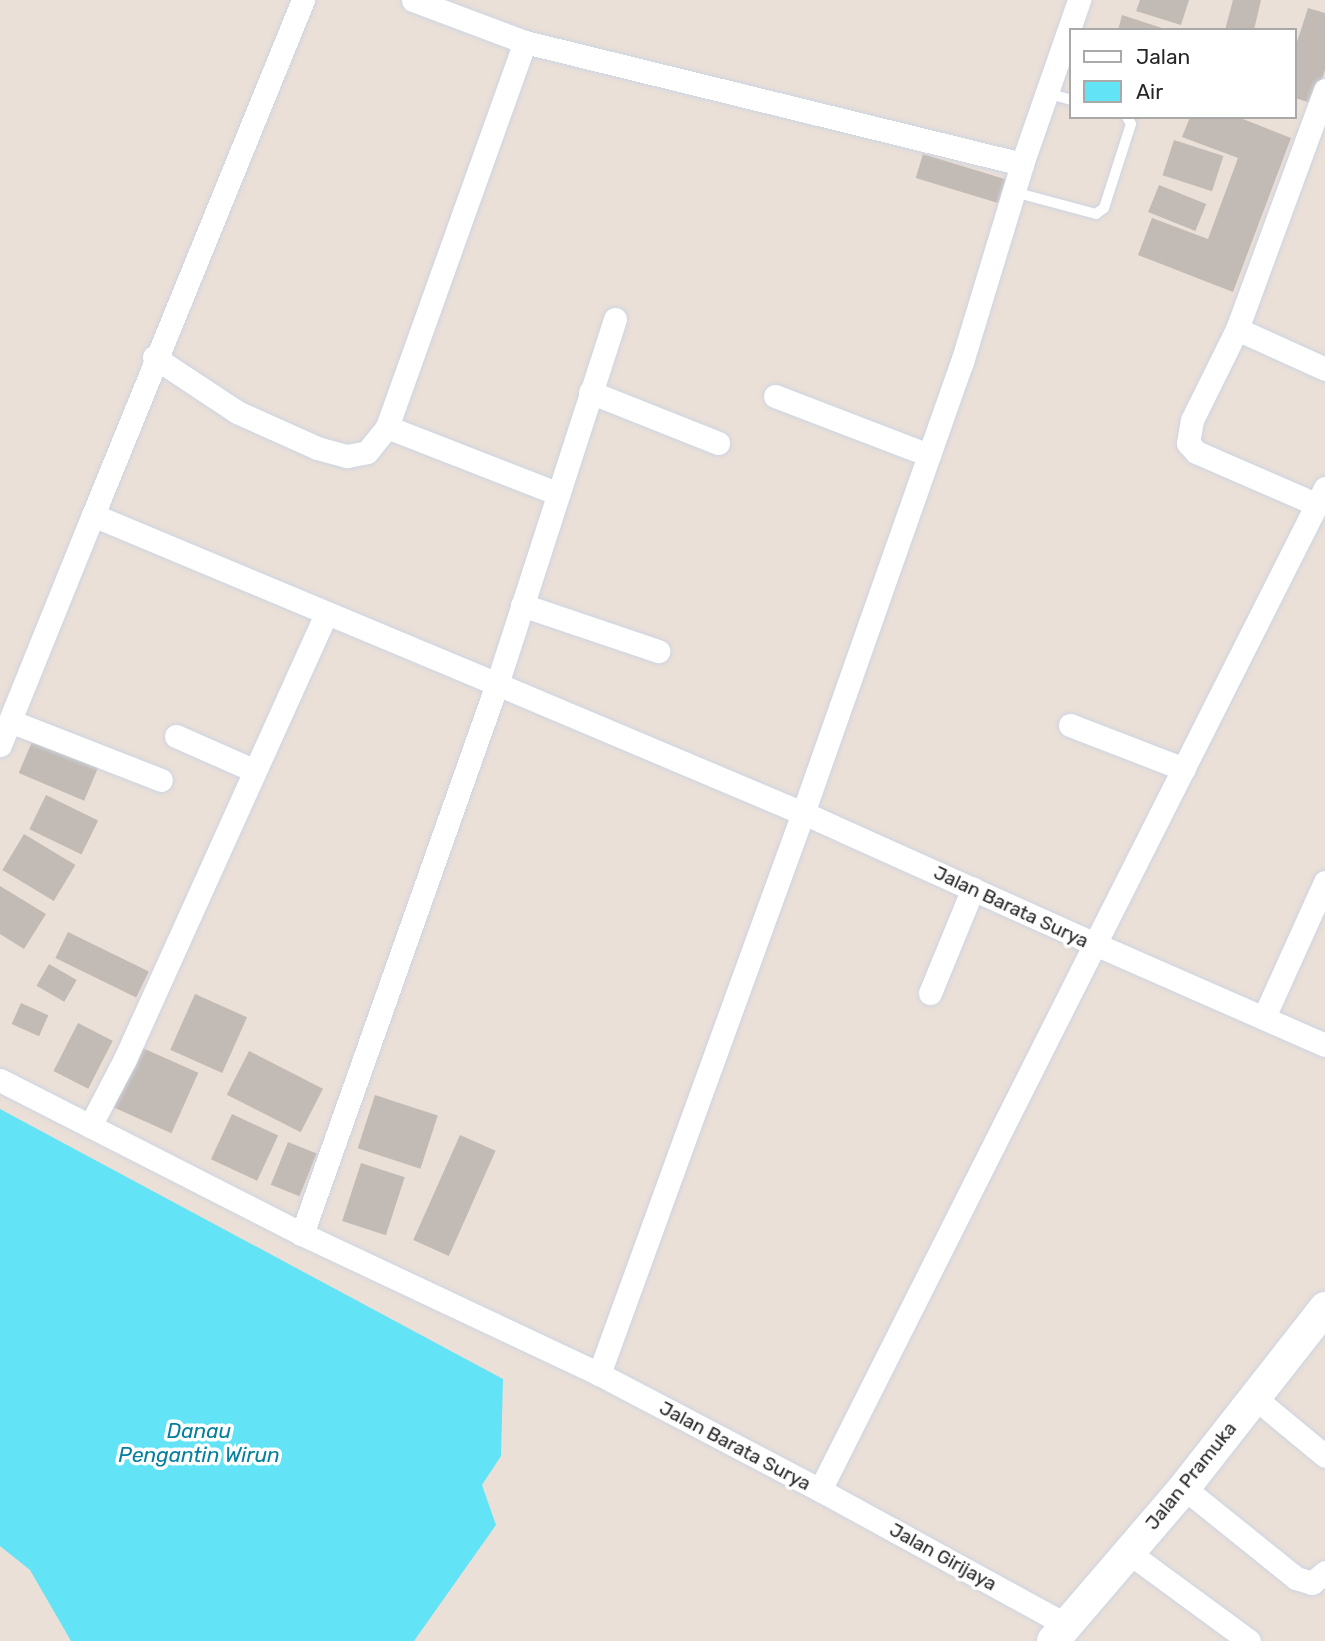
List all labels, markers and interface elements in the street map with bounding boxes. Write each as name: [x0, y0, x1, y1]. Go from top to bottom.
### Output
legend: [1070, 28, 1297, 119]
text: Jalan: [1136, 44, 1190, 69]
text: Air: [1136, 79, 1163, 104]
street label: Jalan Barata Surya: [930, 861, 1092, 953]
street label: Jalan Barata Surya: [655, 1396, 815, 1496]
water label: Danau Pengantin Wirun: [118, 1418, 280, 1468]
street label: Jalan Pramuka: [1141, 1418, 1241, 1534]
street label: Jalan Girijaya: [886, 1518, 1000, 1596]

